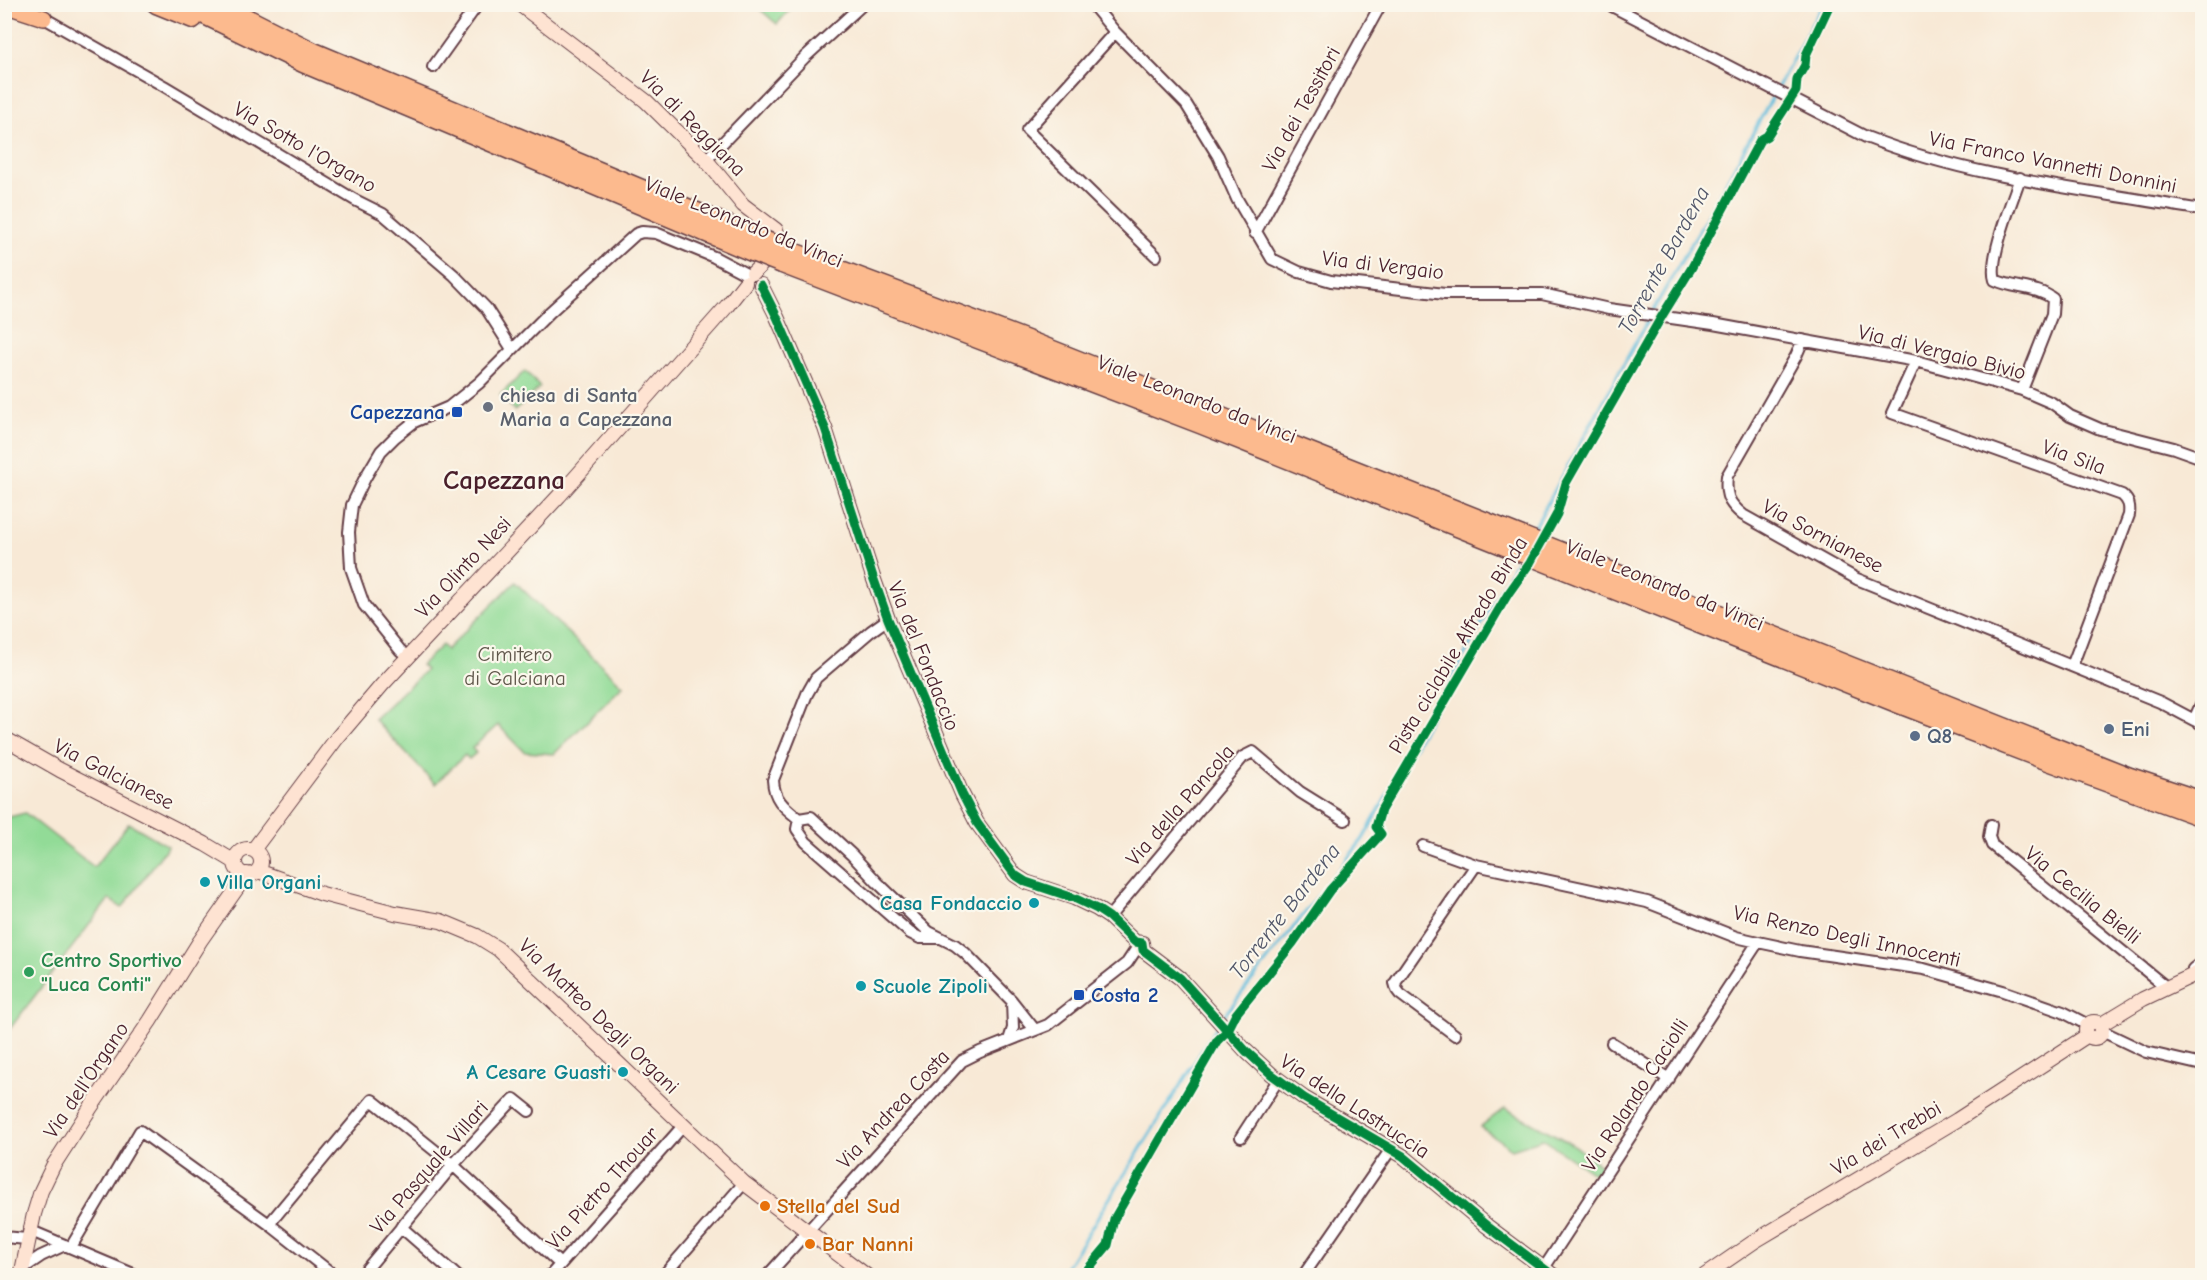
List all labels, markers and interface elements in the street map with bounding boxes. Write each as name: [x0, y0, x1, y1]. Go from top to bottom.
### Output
street label: Via dei Tessitori: [1257, 42, 1345, 176]
street label: Via di Reggiana: [635, 65, 751, 181]
street label: Via Sotto l'Organo: [229, 96, 381, 198]
street label: Via Franco Vannetti Donnini: [1927, 126, 2179, 198]
street label: Viale Leonardo da Vinci: [641, 171, 847, 273]
water label: Torrente Bardena: [1612, 182, 1715, 339]
street label: Via di Vergaio: [1321, 246, 1445, 284]
street label: Via di Vergaio Bivio: [1855, 320, 2029, 384]
street label: Viale Leonardo da Vinci: [1094, 350, 1300, 448]
place label: chiesa di Santa Maria a Capezzana: [500, 383, 672, 431]
place label: Capezzana: [350, 400, 445, 424]
marker: chiesa di Santa Maria a Capezzana: [481, 400, 495, 414]
marker: Capezzana: [450, 405, 464, 419]
street label: Via Sila: [2039, 434, 2109, 480]
district label: Capezzana: [443, 465, 565, 496]
street label: Via Sornianese: [1758, 494, 1888, 578]
street label: Via Olinto Nesi: [410, 511, 516, 623]
street label: Pista ciclabile Alfredo Binda: [1384, 532, 1532, 758]
street label: Viale Leonardo da Vinci: [1562, 534, 1768, 636]
street label: Via del Fondaccio: [883, 578, 965, 734]
park label: Cimitero di Galciana: [464, 642, 566, 690]
place label: Eni: [2121, 717, 2150, 741]
marker: Eni: [2102, 722, 2116, 736]
place label: Q8: [1927, 724, 1952, 748]
marker: Q8: [1908, 729, 1922, 743]
street label: Via Galcianese: [50, 733, 178, 815]
street label: Via della Pancola: [1121, 740, 1239, 870]
water label: Torrente Bardena: [1224, 838, 1346, 985]
street label: Via Cecilia Bielli: [2020, 841, 2146, 949]
place label: Villa Organi: [217, 870, 321, 894]
marker: Villa Organi: [198, 875, 212, 889]
place label: Casa Fondaccio: [880, 891, 1022, 915]
marker: Casa Fondaccio: [1027, 896, 1041, 910]
street label: Via Renzo Degli Innocenti: [1731, 900, 1963, 972]
street label: Via Matteo Degli Organi: [514, 933, 684, 1099]
place label: Centro Sportivo "Luca Conti": [41, 948, 182, 996]
marker: Centro Sportivo "Luca Conti": [22, 965, 36, 979]
place label: Scuole Zipoli: [873, 974, 988, 998]
marker: Scuole Zipoli: [854, 979, 868, 993]
place label: Costa 2: [1091, 983, 1158, 1007]
marker: Costa 2: [1072, 988, 1086, 1002]
street label: Via Rolando Caciolli: [1577, 1014, 1693, 1176]
street label: Via dell'Organo: [38, 1017, 134, 1143]
street label: Via Andrea Costa: [832, 1045, 954, 1173]
street label: Via della Lastruccia: [1276, 1049, 1434, 1163]
place label: A Cesare Guasti: [466, 1060, 611, 1084]
marker: A Cesare Guasti: [616, 1065, 630, 1079]
street label: Via Pasquale Villari: [365, 1096, 493, 1238]
street label: Via dei Trebbi: [1827, 1096, 1945, 1180]
street label: Via Pietro Thouar: [541, 1121, 664, 1254]
place label: Stella del Sud: [777, 1194, 900, 1218]
marker: Stella del Sud: [758, 1199, 772, 1213]
place label: Bar Nanni: [822, 1232, 914, 1256]
marker: Bar Nanni: [803, 1237, 817, 1251]

